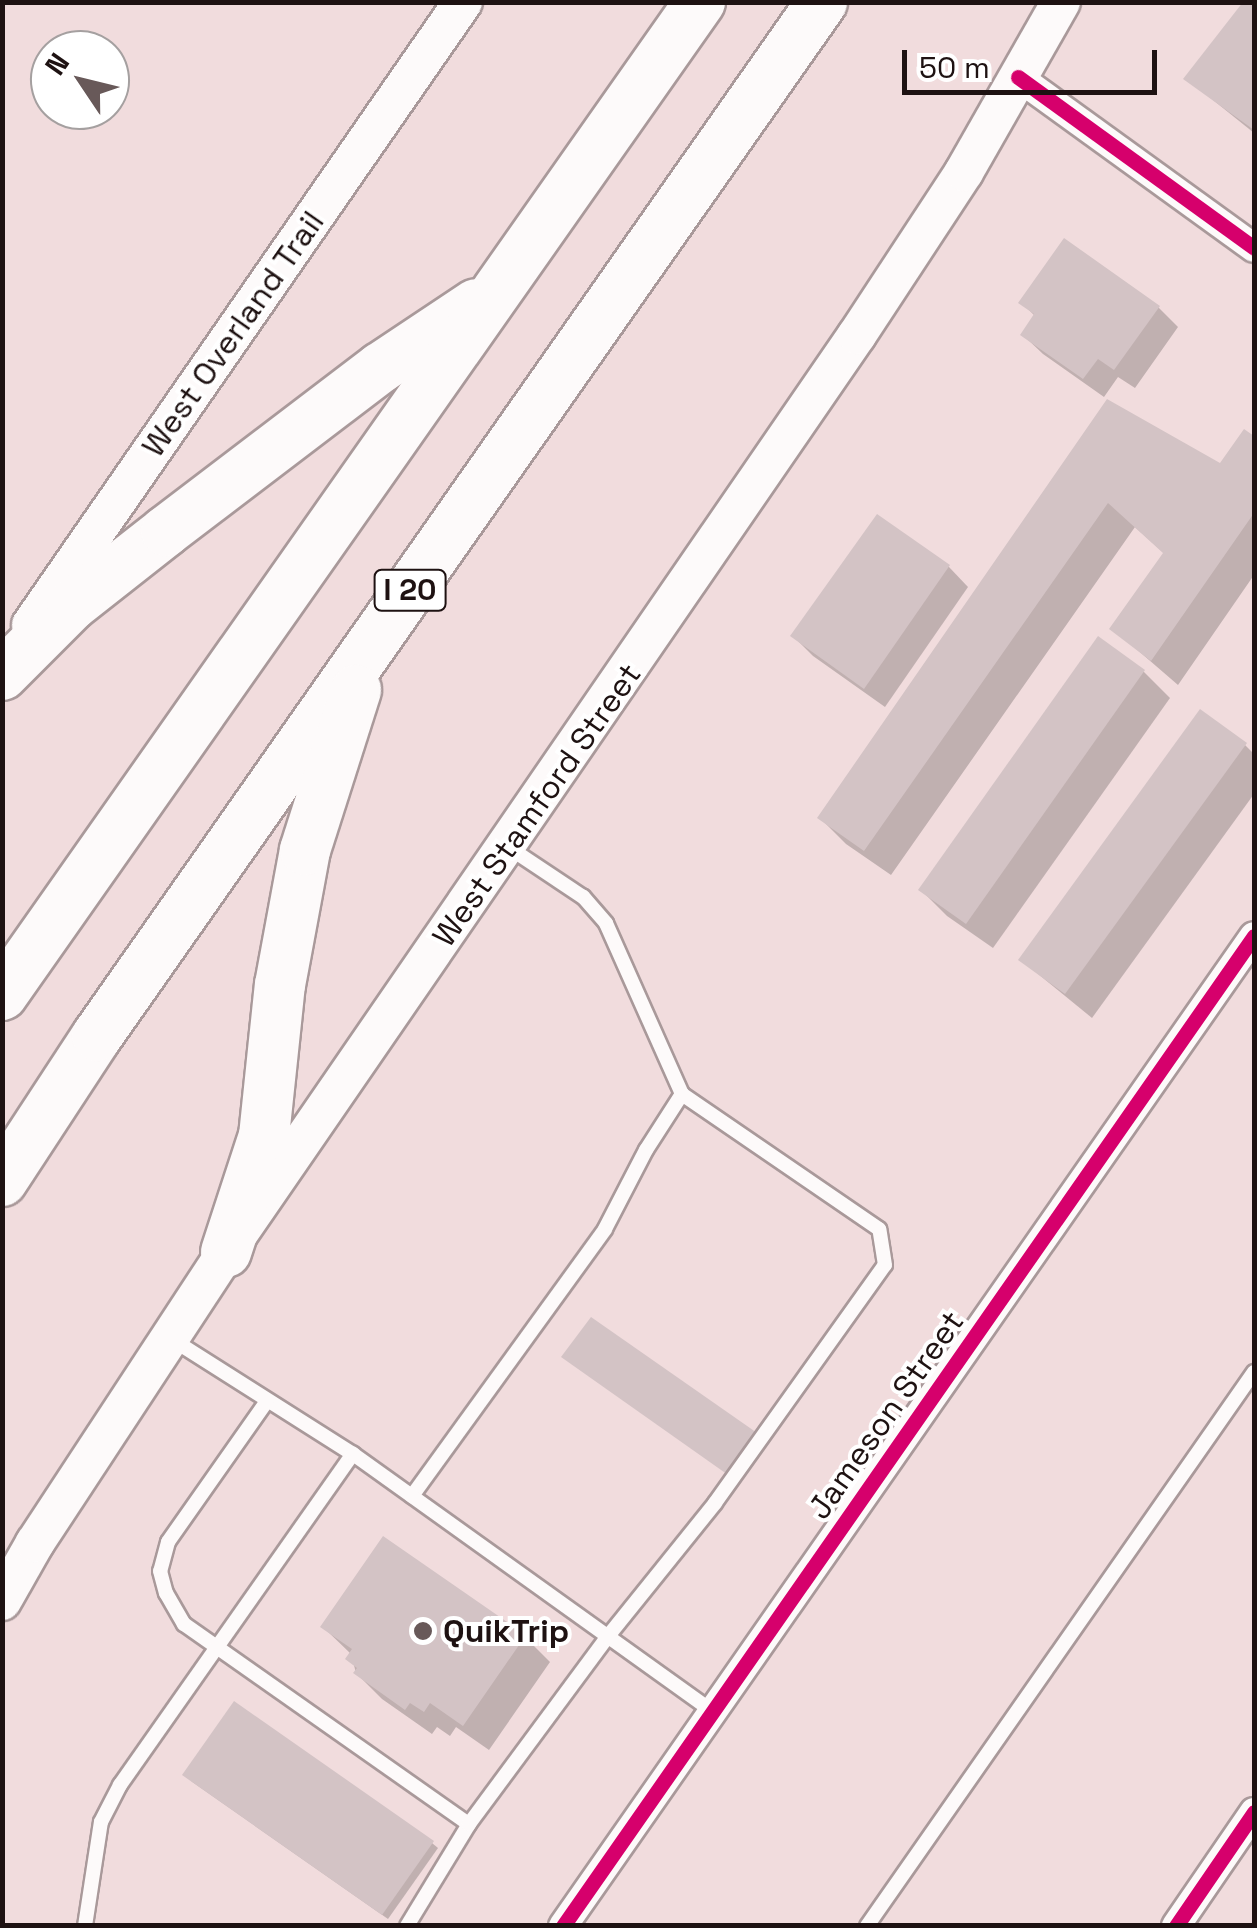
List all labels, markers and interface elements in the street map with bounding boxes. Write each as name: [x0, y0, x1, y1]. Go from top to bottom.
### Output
north arrow: [30, 30, 130, 130]
scale bar: [907, 30, 1162, 92]
text: N: [37, 46, 77, 82]
text: 50 m: [919, 48, 990, 87]
street label: West Overland Trail: [134, 204, 332, 464]
road number: I 20: [372, 565, 448, 615]
street label: West Stamford Street: [425, 656, 649, 954]
street label: Jameson Street: [800, 1304, 972, 1526]
place label: QuikTrip: [443, 1612, 569, 1650]
marker: QuikTrip: [412, 1620, 434, 1642]

